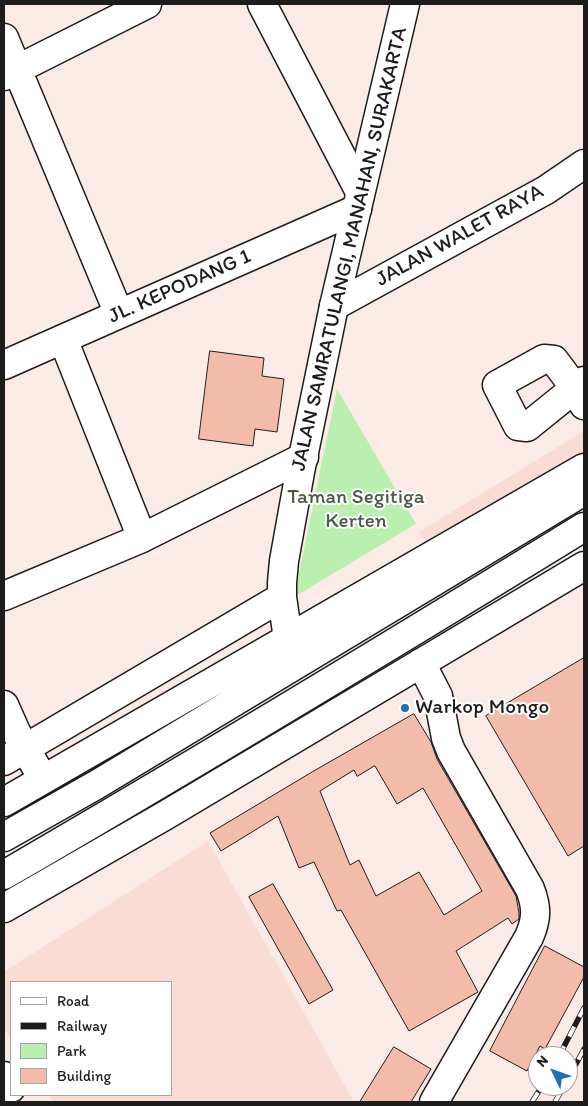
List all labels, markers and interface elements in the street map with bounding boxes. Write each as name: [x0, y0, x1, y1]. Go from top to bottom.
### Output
street label: JALAN SAMRATULANGI, MANAHAN, SURAKARTA: [287, 25, 413, 473]
street label: JALAN WALET RAYA: [372, 179, 548, 293]
street label: JL. KEPODANG 1: [105, 244, 255, 330]
park label: Taman Segitiga Kerten: [287, 485, 425, 535]
place label: Warkop Mongo: [415, 695, 549, 721]
marker: Warkop Mongo: [399, 702, 411, 714]
legend: [10, 981, 172, 1096]
text: Road: [57, 992, 89, 1010]
text: Railway: [57, 1017, 107, 1035]
text: Park: [57, 1042, 87, 1060]
north arrow: [528, 1046, 578, 1096]
text: N: [533, 1052, 552, 1071]
text: Building: [57, 1067, 111, 1085]

